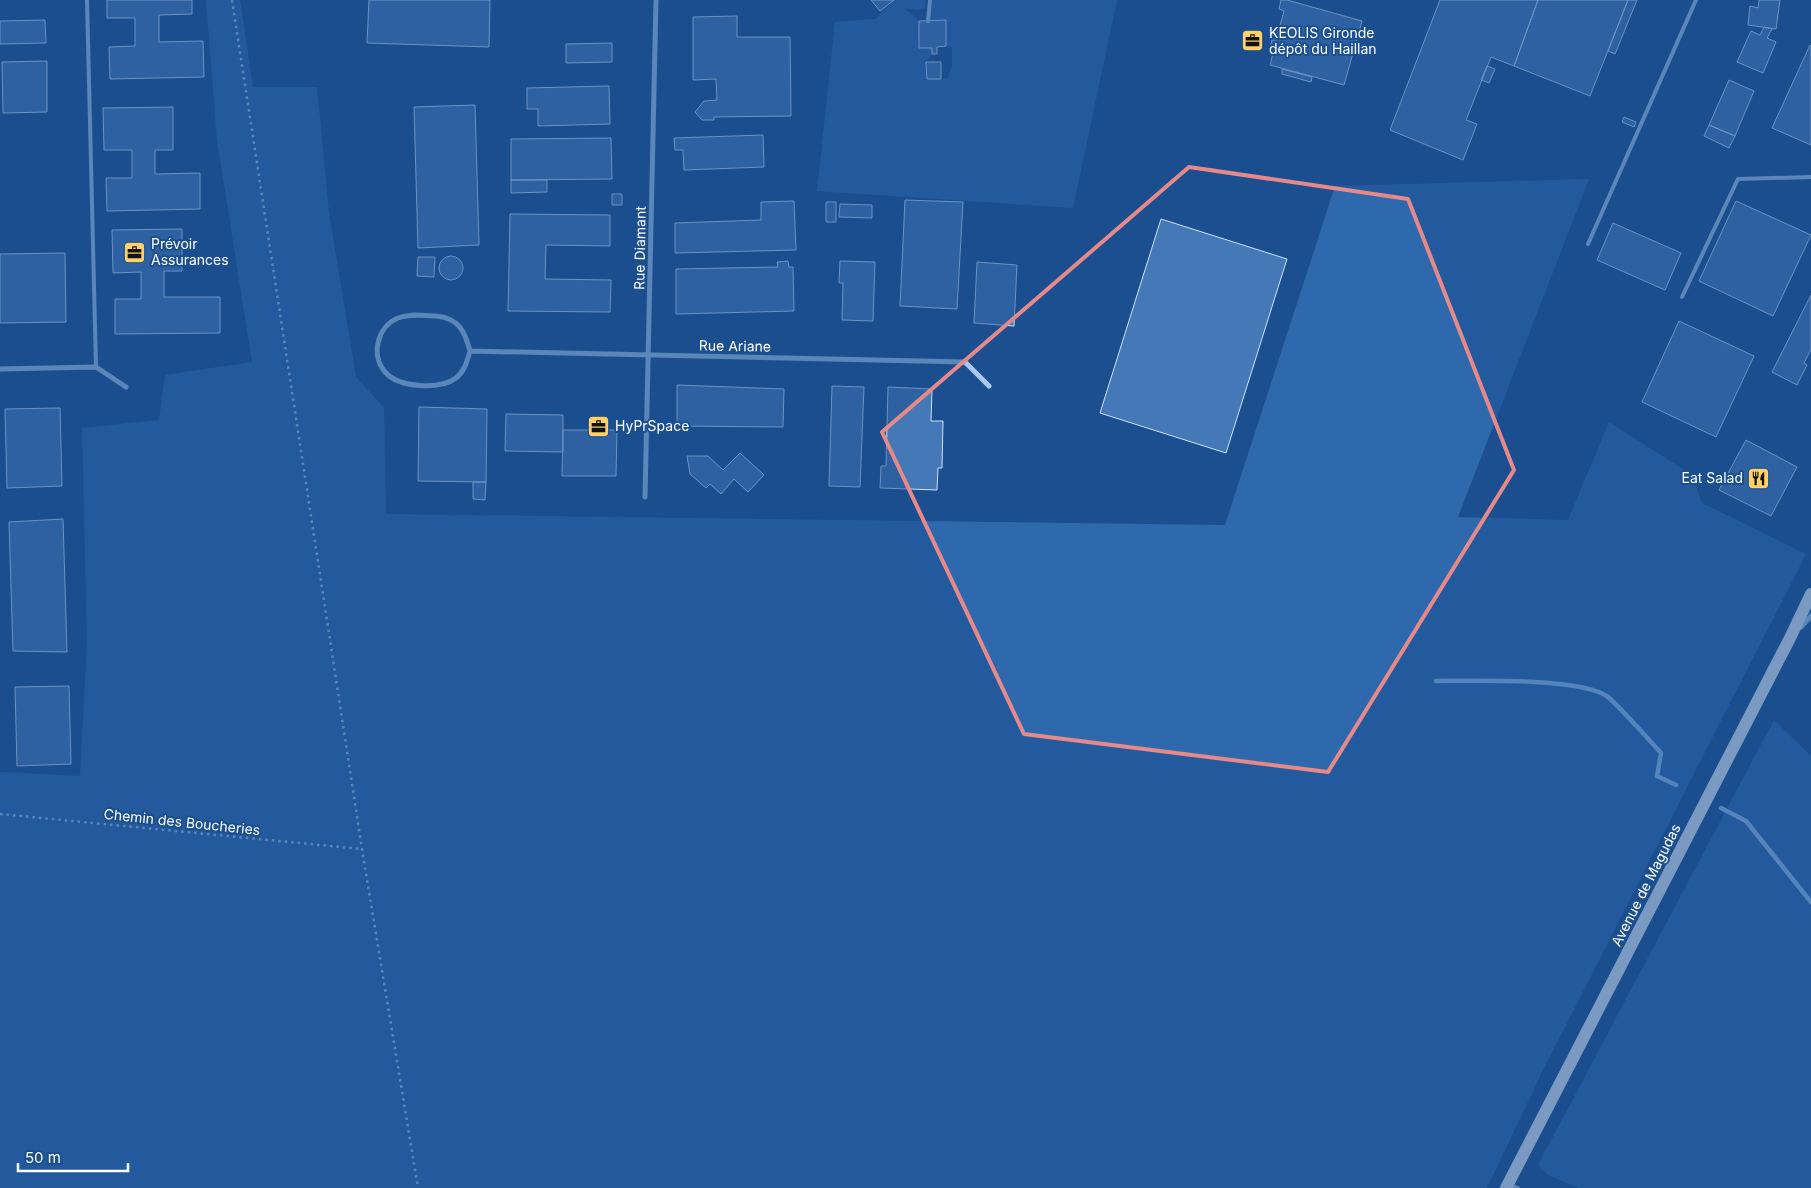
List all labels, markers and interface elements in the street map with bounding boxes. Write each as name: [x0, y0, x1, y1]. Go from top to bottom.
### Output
place label: KEOLIS Gironde dépôt du Haillan: [1269, 24, 1377, 57]
office icon: KEOLIS Gironde dépôt du Haillan: [1241, 29, 1265, 53]
street label: Rue Diamant: [630, 206, 649, 290]
place label: Prévoir Assurances: [151, 235, 229, 268]
office icon: Prévoir Assurances: [123, 240, 147, 264]
street label: Rue Ariane: [699, 336, 771, 355]
office icon: HyPrSpace: [587, 414, 611, 438]
place label: HyPrSpace: [615, 417, 689, 434]
restaurant icon: Eat Salad: [1747, 466, 1771, 490]
place label: Eat Salad: [1682, 469, 1743, 486]
street label: Chemin des Boucheries: [103, 805, 261, 838]
street label: Avenue de Magudas: [1607, 821, 1684, 949]
scale bar: [18, 1140, 128, 1172]
text: 50 m: [25, 1148, 61, 1167]

